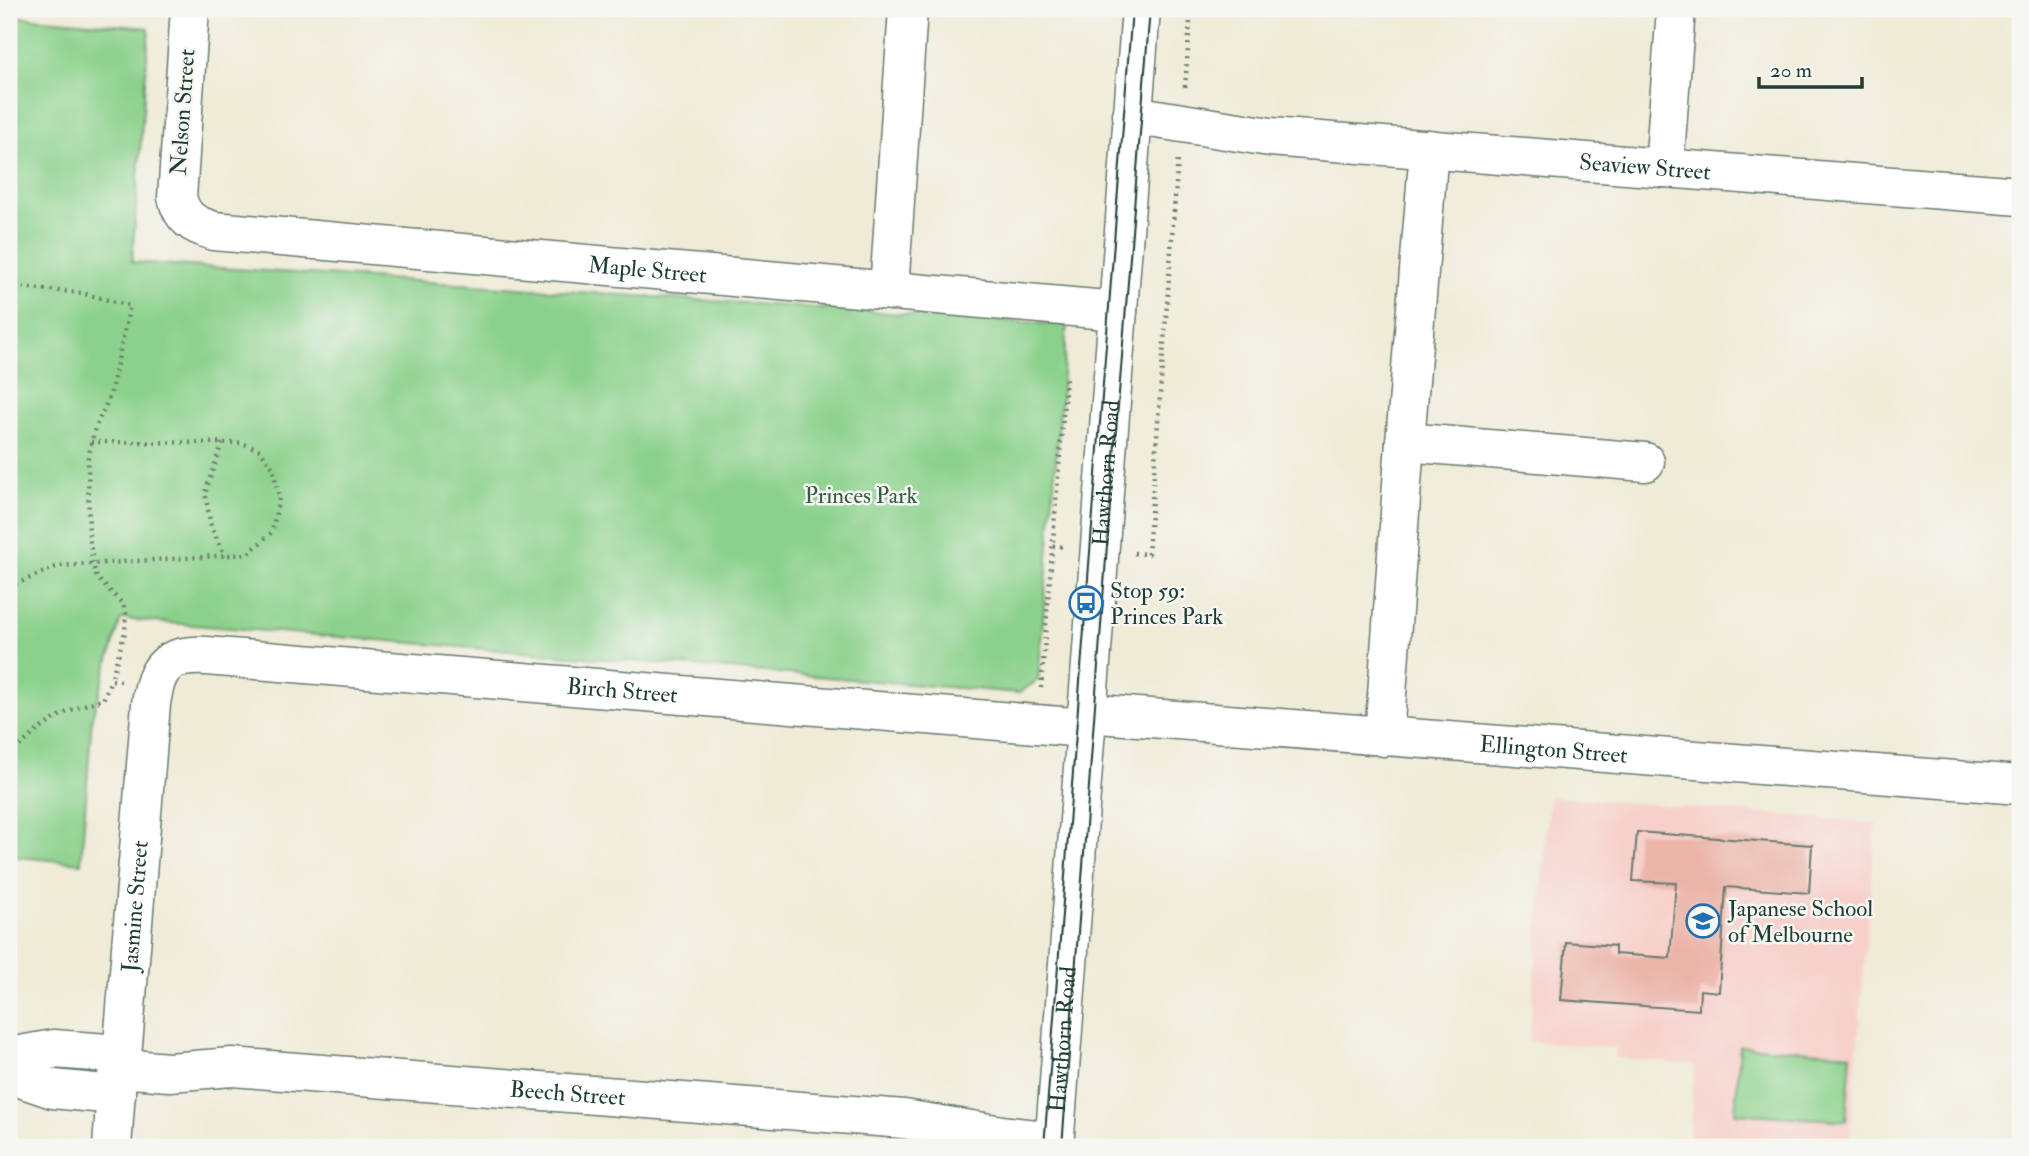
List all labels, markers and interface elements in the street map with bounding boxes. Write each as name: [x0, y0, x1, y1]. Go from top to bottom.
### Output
scale bar: [1759, 46, 1863, 90]
street label: Nelson Street: [164, 48, 201, 176]
text: 20 m: [1770, 57, 1812, 84]
street label: Seaview Street: [1578, 147, 1712, 187]
street label: Maple Street: [587, 250, 708, 290]
street label: Hawthorn Road: [1086, 399, 1126, 547]
park label: Princes Park: [804, 481, 918, 510]
place label: Stop 59: Princes Park: [1110, 576, 1223, 631]
bus stop icon: Stop 59: Princes Park: [1067, 584, 1105, 622]
street label: Birch Street: [566, 672, 679, 710]
street label: Ellington Street: [1478, 729, 1629, 770]
street label: Jasmine Street: [115, 839, 155, 974]
place label: Japanese School of Melbourne: [1727, 894, 1873, 949]
school or university icon: Japanese School of Melbourne: [1684, 902, 1722, 940]
street label: Hawthorn Road: [1043, 965, 1083, 1113]
street label: Beech Street: [509, 1075, 627, 1112]

